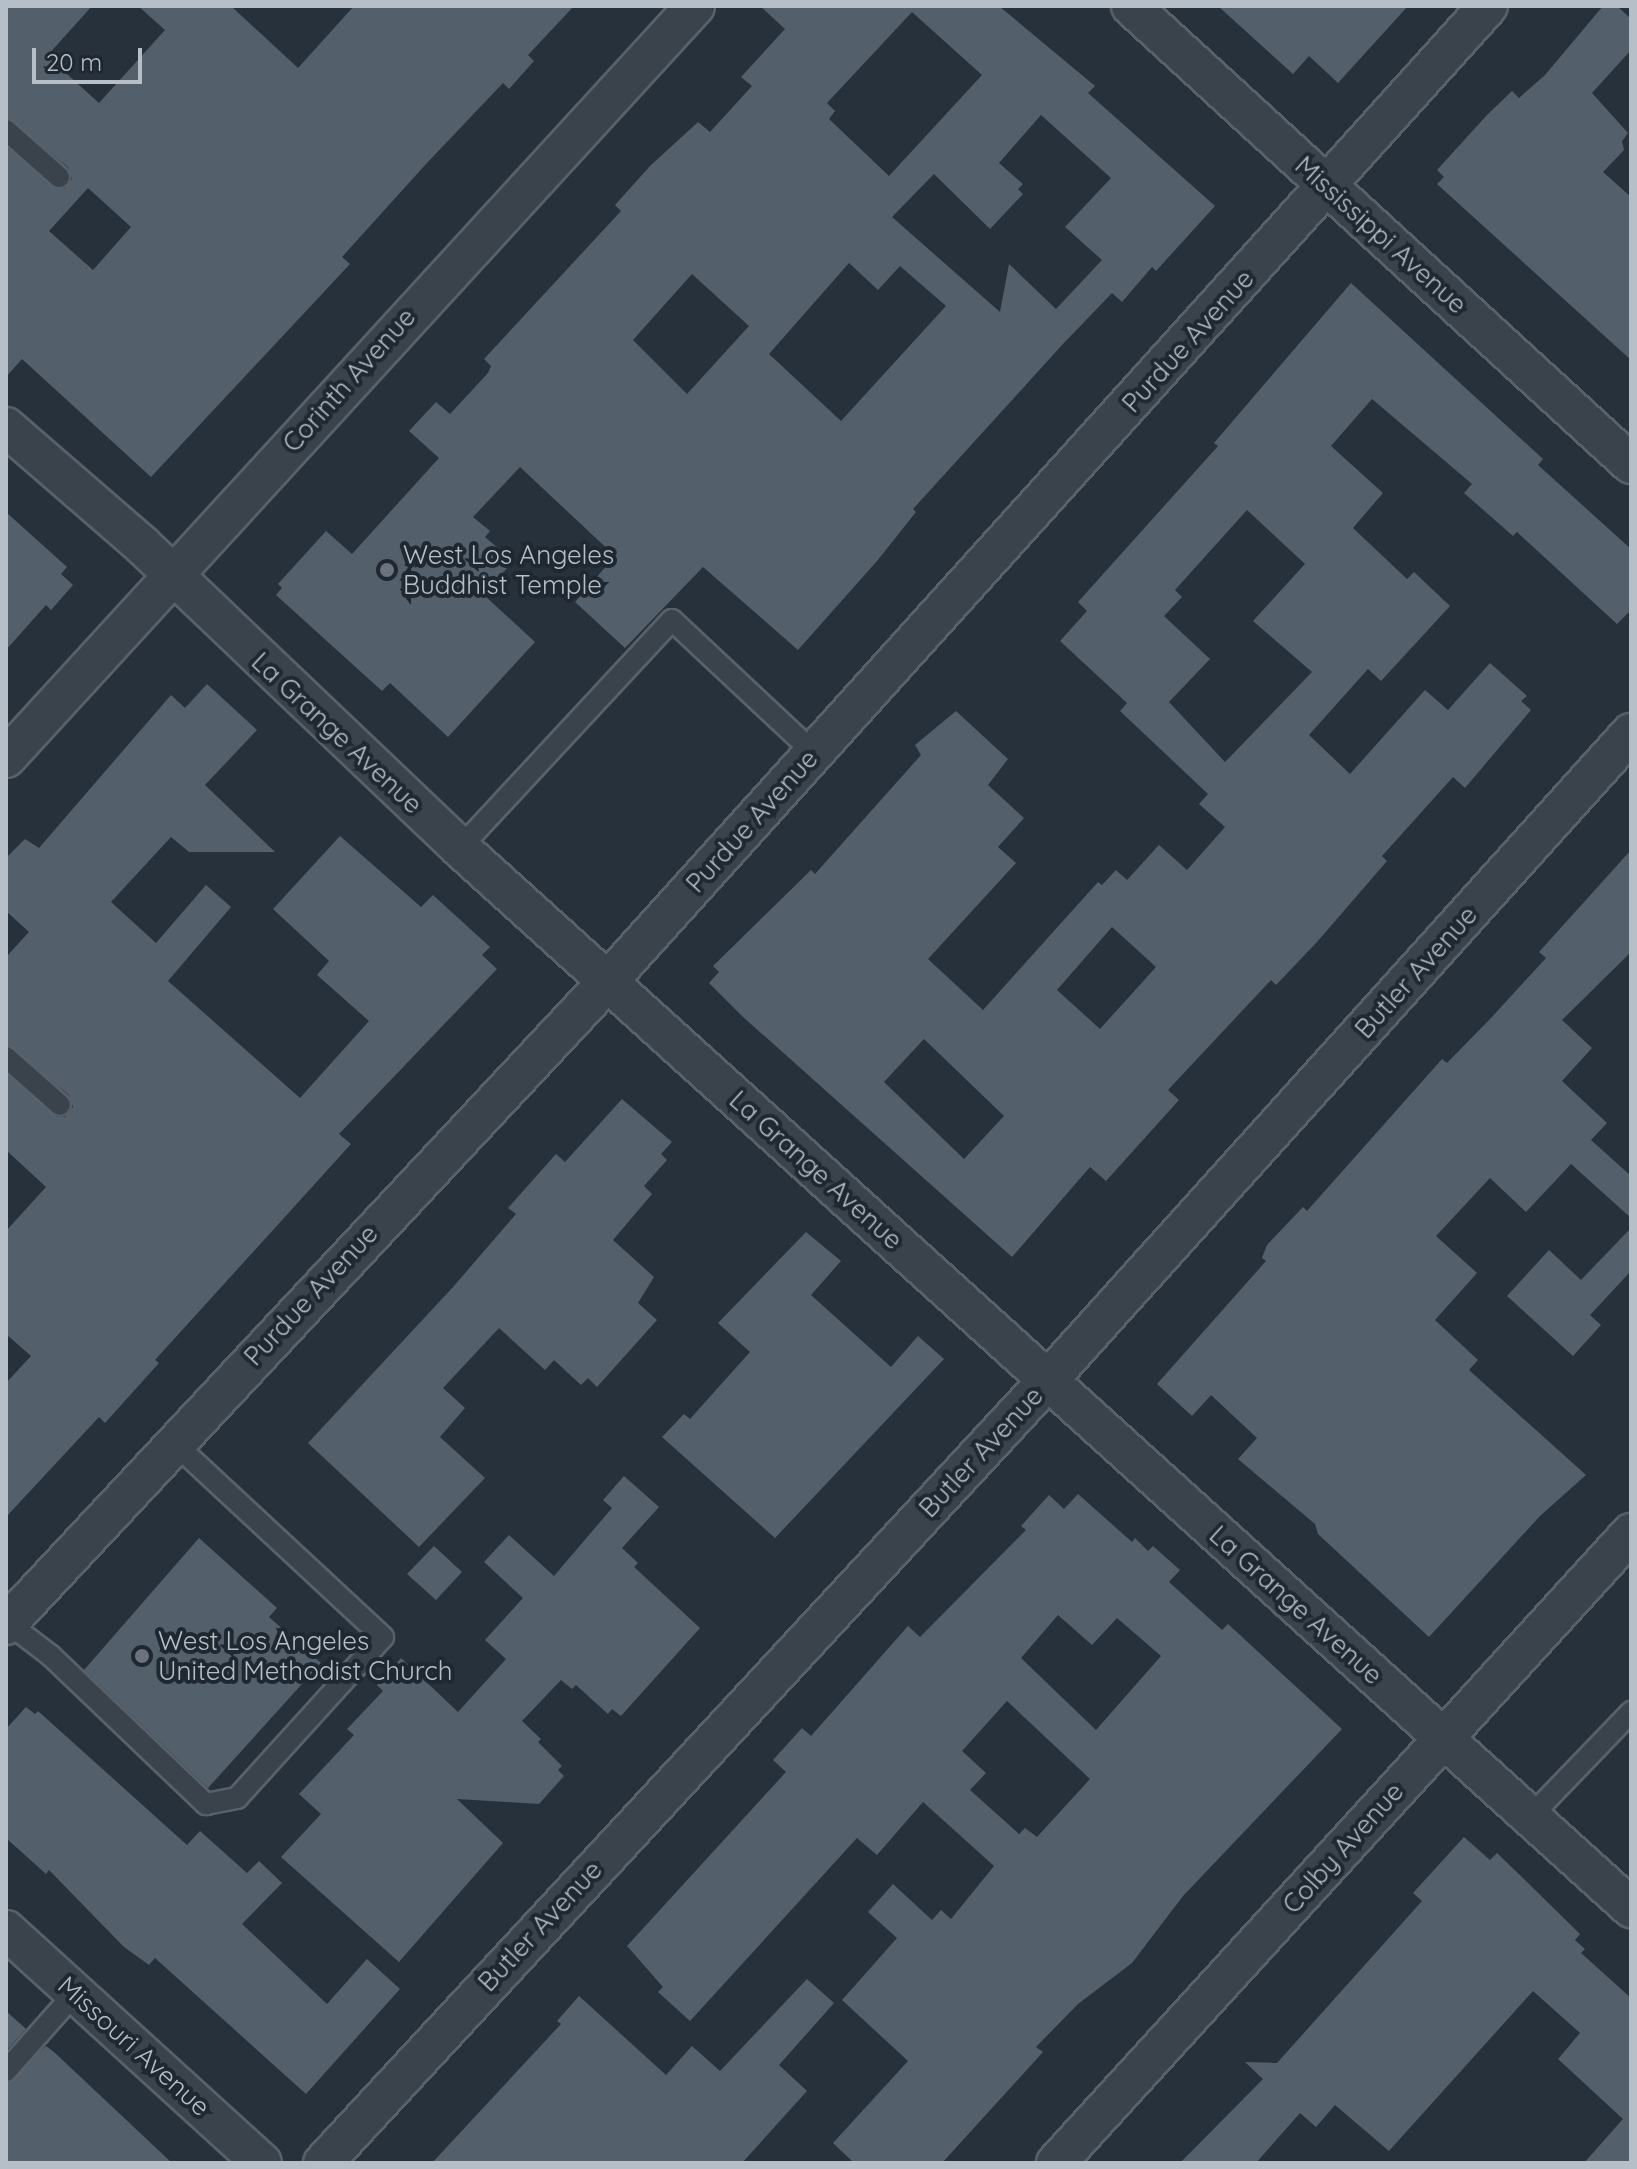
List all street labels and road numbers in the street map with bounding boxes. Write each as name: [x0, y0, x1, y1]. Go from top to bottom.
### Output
street label: Mississippi Avenue: [1289, 150, 1473, 320]
street label: Purdue Avenue: [1116, 263, 1260, 419]
street label: Corinth Avenue: [276, 302, 422, 458]
street label: La Grange Avenue: [245, 646, 429, 820]
street label: Purdue Avenue: [680, 743, 824, 899]
street label: Butler Avenue: [1349, 900, 1483, 1044]
street label: La Grange Avenue: [723, 1084, 909, 1256]
street label: Purdue Avenue: [238, 1218, 384, 1372]
street label: Butler Avenue: [913, 1380, 1049, 1524]
street label: La Grange Avenue: [1203, 1519, 1389, 1691]
street label: Colby Avenue: [1276, 1776, 1410, 1920]
street label: Butler Avenue: [472, 1854, 608, 1998]
street label: Missouri Avenue: [52, 1970, 216, 2122]

